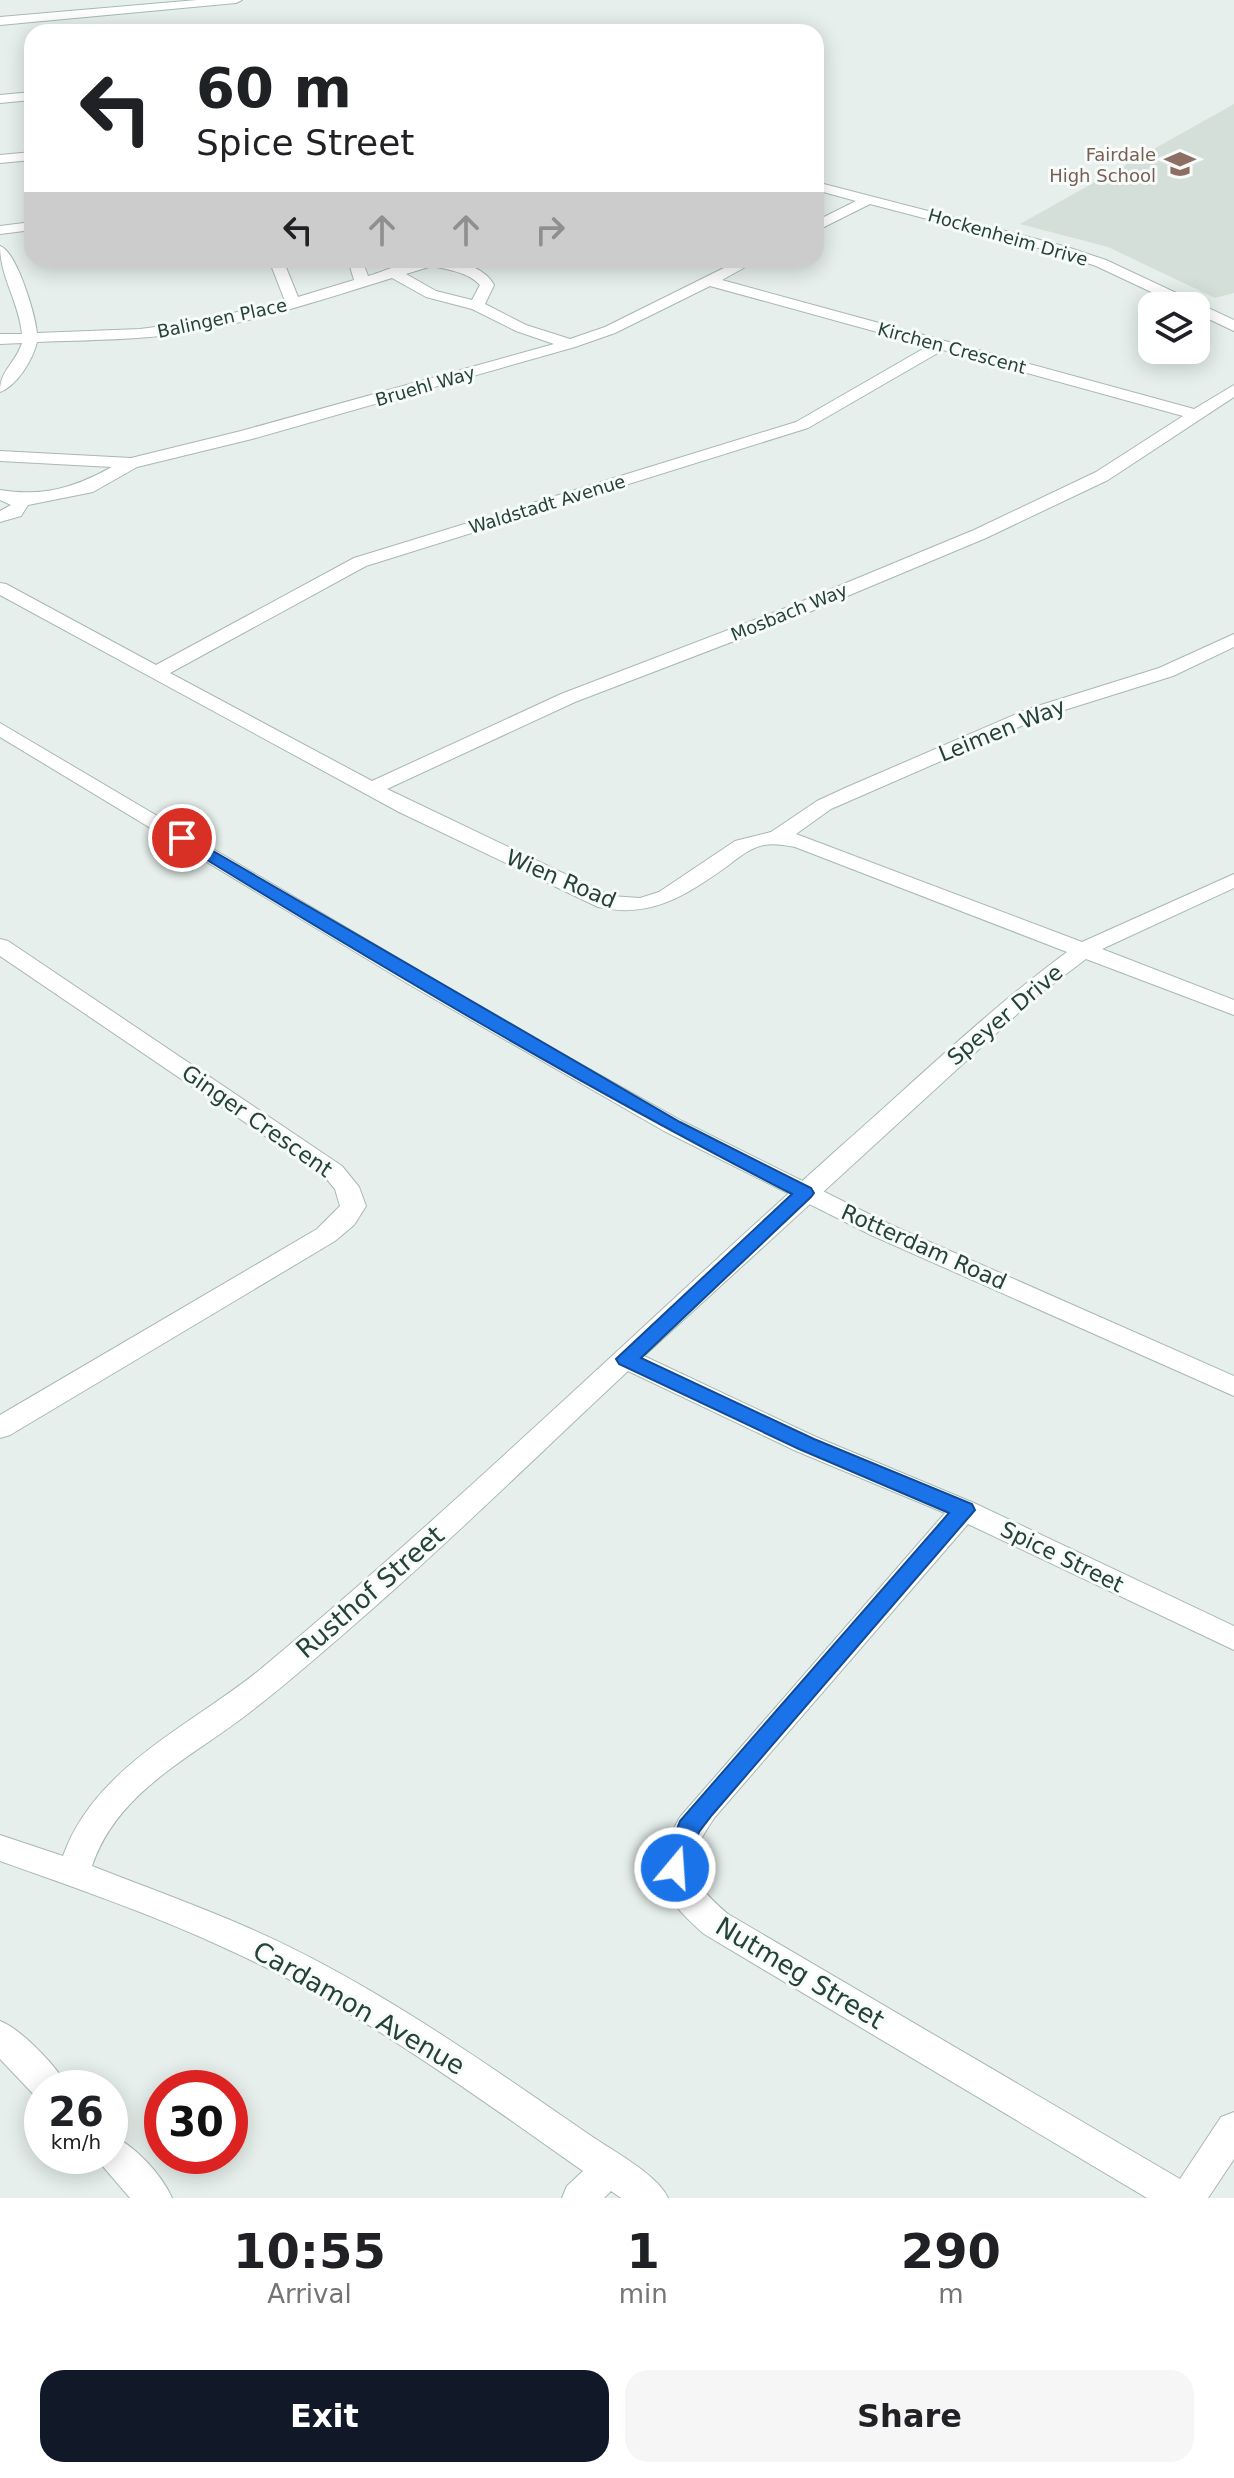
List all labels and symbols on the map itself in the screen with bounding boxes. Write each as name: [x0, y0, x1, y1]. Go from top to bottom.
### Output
place label: Fairdale High School: [1049, 144, 1156, 186]
school or university icon: Fairdale High School: [1163, 147, 1197, 181]
street label: Hockenheim Drive: [926, 204, 1090, 270]
street label: Balingen Place: [155, 294, 289, 342]
street label: Kirchen Crescent: [875, 318, 1029, 378]
street label: Bruehl Way: [373, 362, 478, 410]
street label: Waldstadt Avenue: [466, 470, 628, 538]
street label: Mosbach Way: [728, 579, 851, 645]
street label: Leimen Way: [935, 693, 1069, 767]
pin: [148, 804, 216, 872]
street label: Wien Road: [502, 845, 620, 913]
street label: Speyer Drive: [942, 960, 1068, 1070]
street label: Ginger Crescent: [177, 1060, 337, 1182]
street label: Rotterdam Road: [837, 1199, 1011, 1295]
street label: Spice Street: [997, 1517, 1128, 1598]
street label: Rusthof Street: [290, 1520, 450, 1664]
position arrow: [633, 1826, 717, 1910]
street label: Nutmeg Street: [710, 1911, 890, 2035]
street label: Cardamon Avenue: [248, 1935, 470, 2081]
speed limit sign: 30: [144, 2070, 248, 2174]

